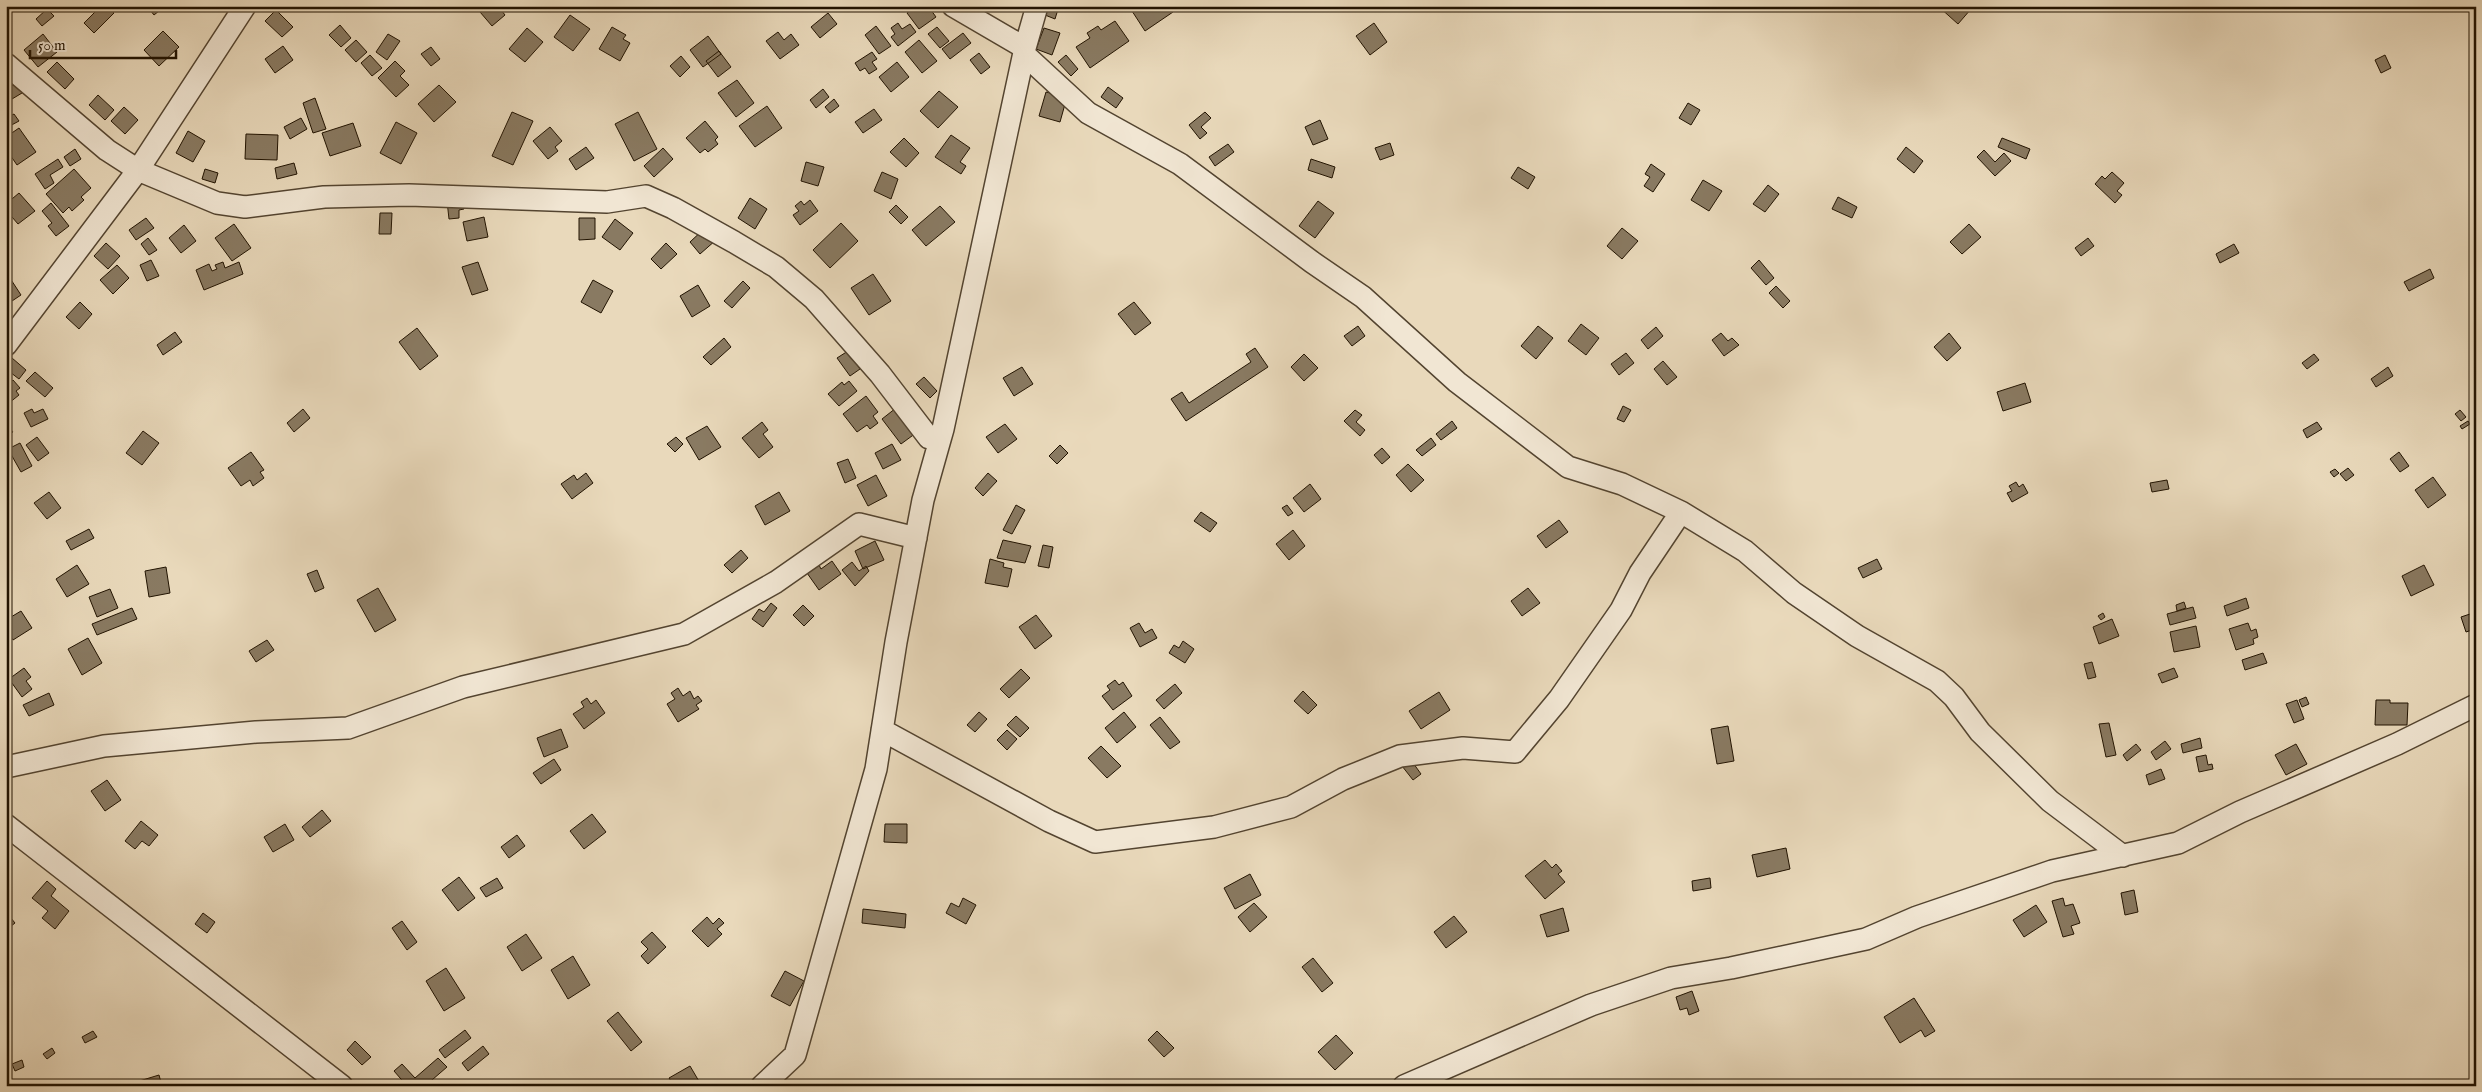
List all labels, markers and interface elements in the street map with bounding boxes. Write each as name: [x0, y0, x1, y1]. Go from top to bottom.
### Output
scale bar: [30, 28, 176, 60]
text: 50 m: [38, 36, 66, 55]

